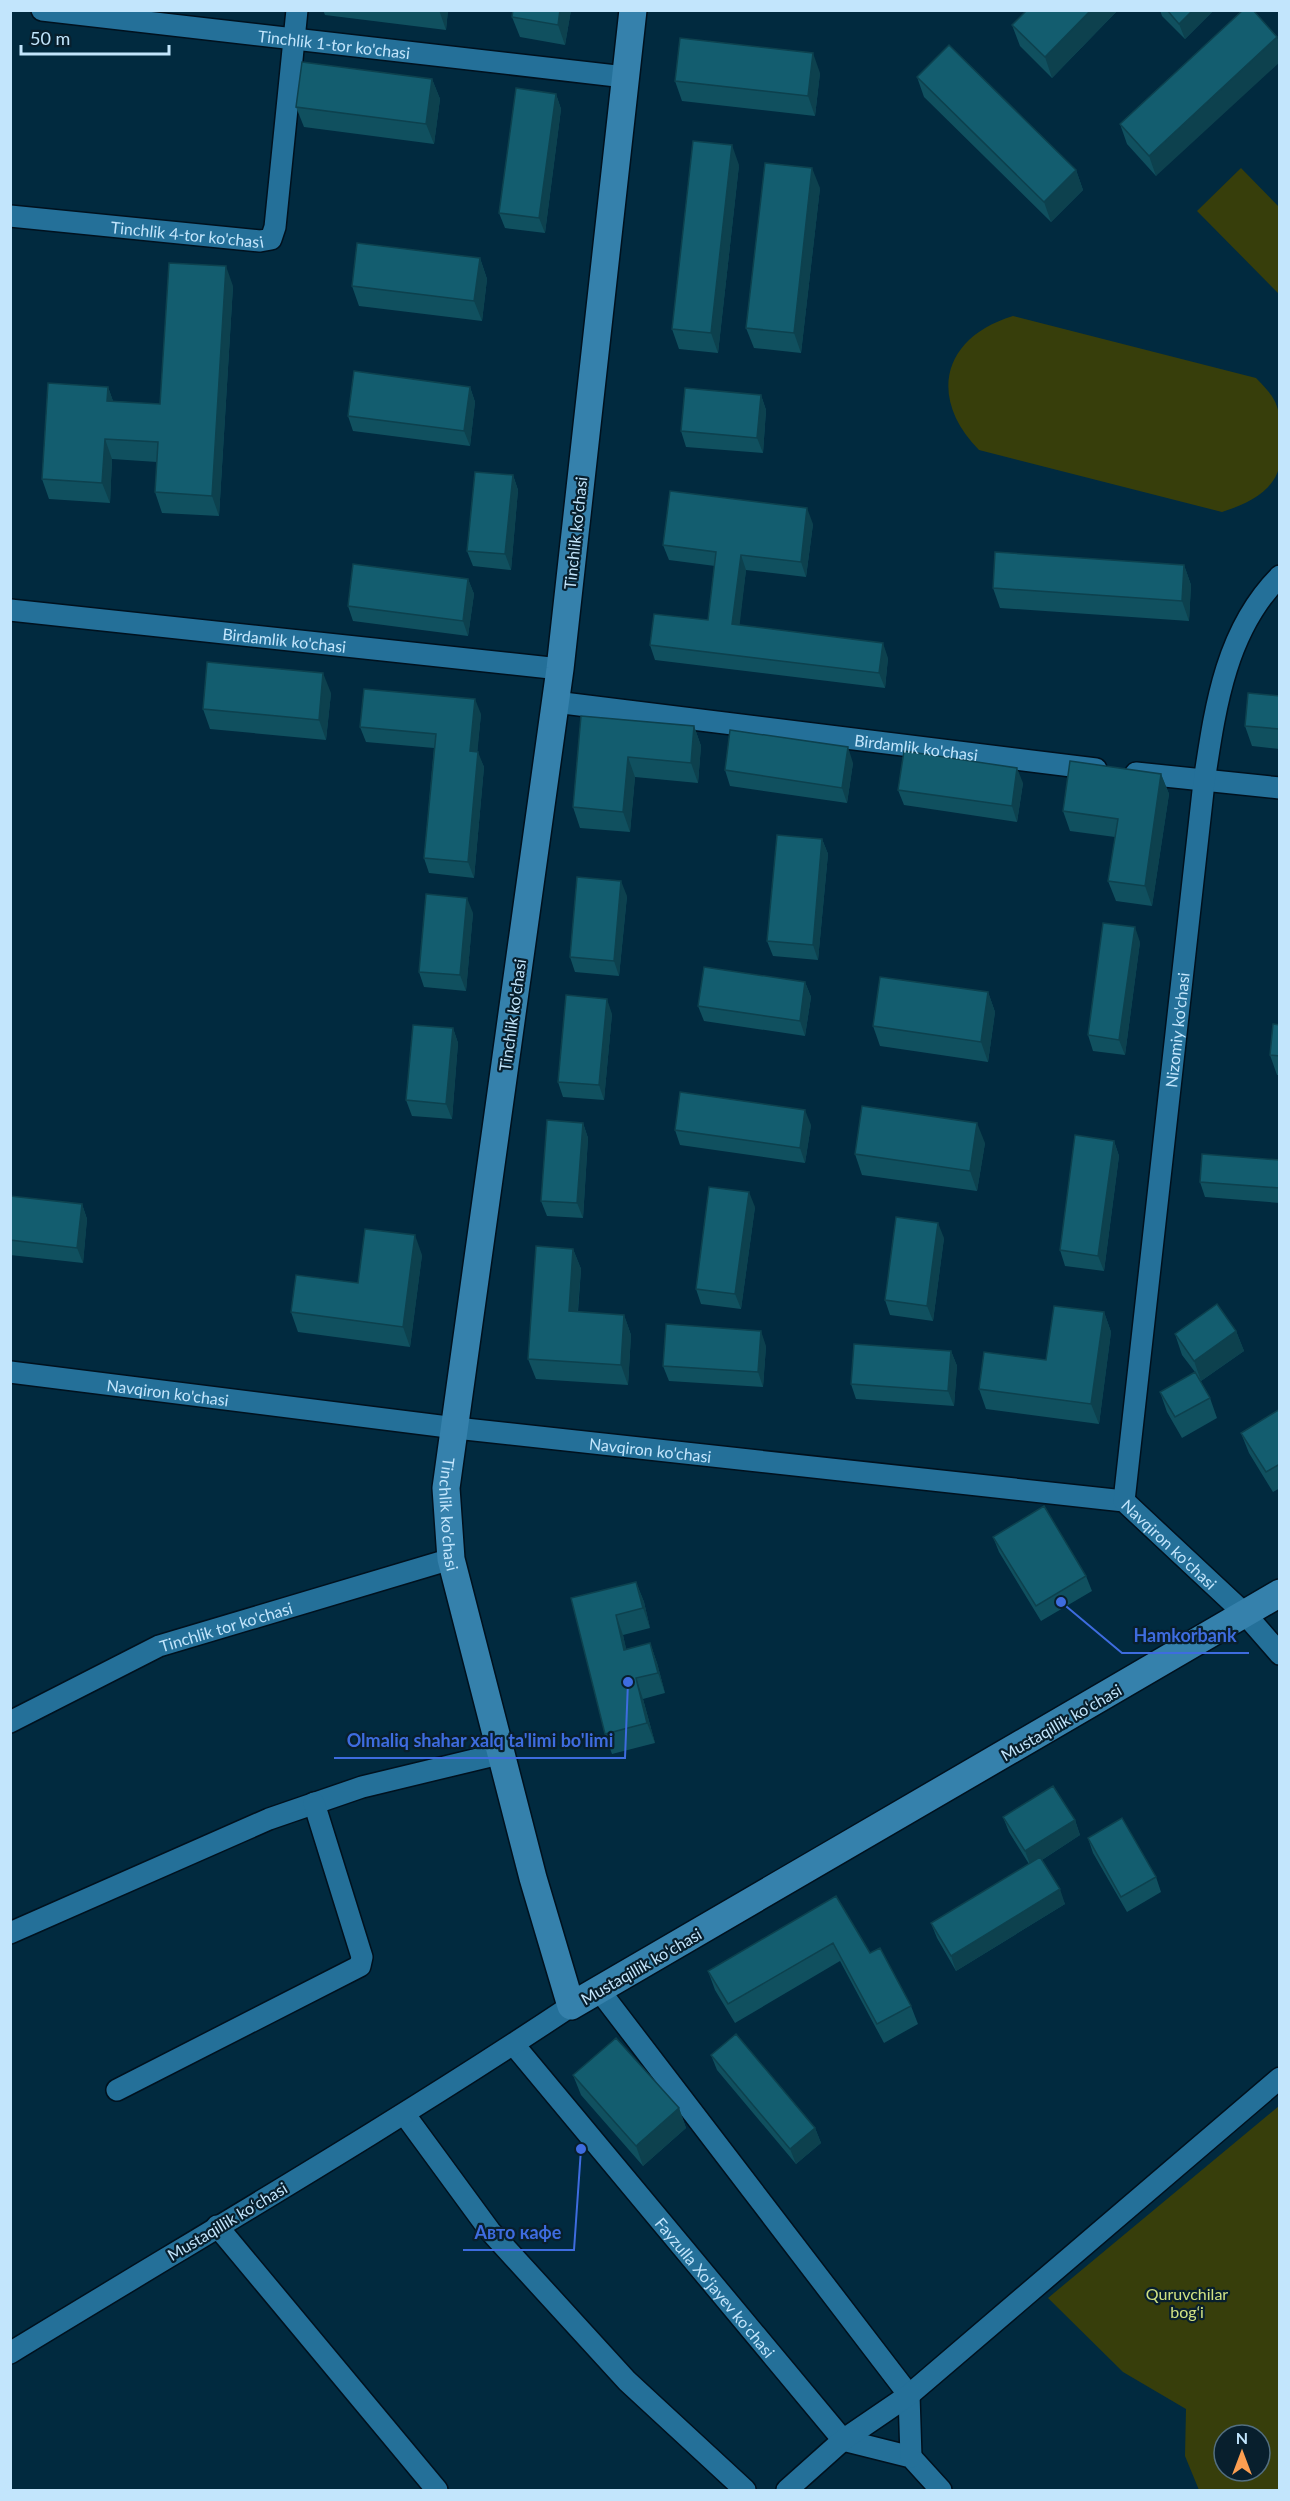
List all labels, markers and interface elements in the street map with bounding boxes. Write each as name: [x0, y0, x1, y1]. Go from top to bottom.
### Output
scale bar: [21, 18, 170, 56]
street label: Tinchlik 1-tor ko'chasi: [257, 25, 411, 62]
text: 50 m: [30, 27, 70, 49]
street label: Tinchlik 4-tor ko'chasi: [110, 217, 265, 250]
street label: Tinchlik ko'chasi: [560, 476, 590, 590]
street label: Birdamlik ko'chasi: [222, 623, 347, 656]
street label: Birdamlik ko'chasi: [853, 730, 979, 764]
street label: Tinchlik ko'chasi: [495, 958, 529, 1072]
street label: Nizomiy ko'chasi: [1161, 971, 1192, 1089]
street label: Navqiron ko'chasi: [106, 1375, 230, 1409]
street label: Navqiron ko'chasi: [588, 1433, 712, 1465]
street label: Tinchlik ko'chasi: [436, 1456, 463, 1573]
street label: Navqiron ko'chasi: [1118, 1495, 1221, 1593]
street label: Tinchlik tor ko'chasi: [157, 1597, 295, 1655]
callout: Hamkorbank: [1122, 1617, 1249, 1653]
text: Hamkorbank: [1133, 1624, 1237, 1646]
street label: Mustaqillik koʻchasi: [997, 1680, 1125, 1764]
callout: Olmaliq shahar xalq ta'limi bo'limi: [334, 1722, 625, 1758]
text: Olmaliq shahar xalq ta'limi bo'limi: [347, 1729, 613, 1751]
street label: Mustaqillik koʻchasi: [577, 1924, 705, 2008]
street label: Mustaqillik koʻchasi: [164, 2178, 290, 2264]
street label: Fayzulla Xo‘jayev ko'chasi: [652, 2213, 779, 2361]
callout: Авто кафе: [463, 2214, 574, 2250]
text: Авто кафе: [474, 2221, 562, 2243]
park label: Quruvchilar bogʻi: [1146, 2284, 1228, 2321]
north arrow: [1212, 2423, 1272, 2483]
text: N: [1236, 2428, 1248, 2447]

